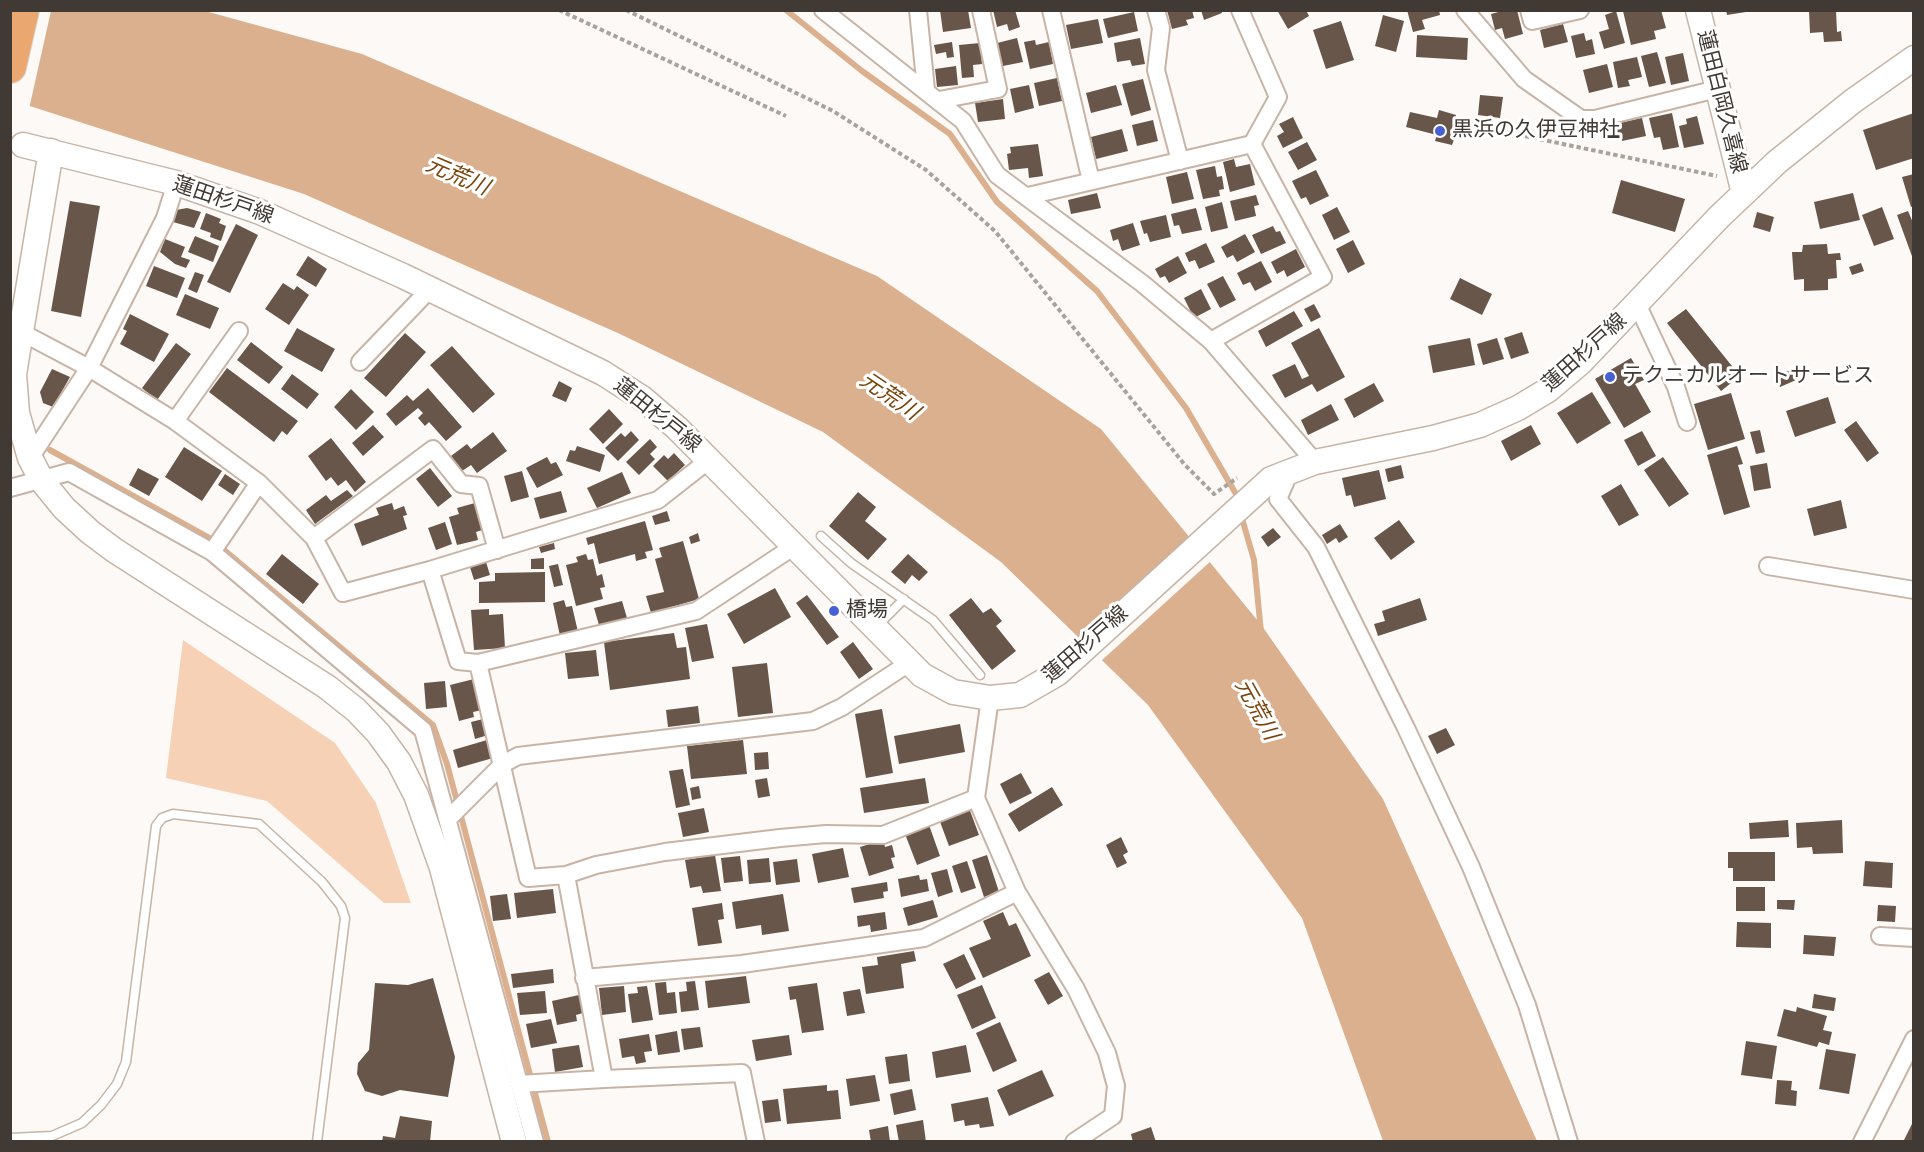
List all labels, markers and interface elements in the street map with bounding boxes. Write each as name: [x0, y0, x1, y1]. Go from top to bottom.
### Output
street label: 蓮田白岡久喜線: [1691, 28, 1751, 176]
place label: 黒浜の久伊豆神社: [1452, 118, 1620, 144]
marker: 黒浜の久伊豆神社: [1433, 124, 1447, 138]
water label: 元荒川: [421, 152, 493, 202]
street label: 蓮田杉戸線: [169, 172, 277, 230]
street label: 蓮田杉戸線: [1538, 309, 1632, 397]
place label: テクニカルオートサービス: [1622, 364, 1874, 390]
water label: 元荒川: [854, 368, 924, 426]
marker: テクニカルオートサービス: [1603, 370, 1617, 384]
street label: 蓮田杉戸線: [608, 373, 706, 459]
place label: 橋場: [846, 598, 888, 624]
street label: 蓮田杉戸線: [1038, 601, 1134, 689]
marker: 橋場: [827, 604, 841, 618]
water label: 元荒川: [1228, 675, 1284, 745]

